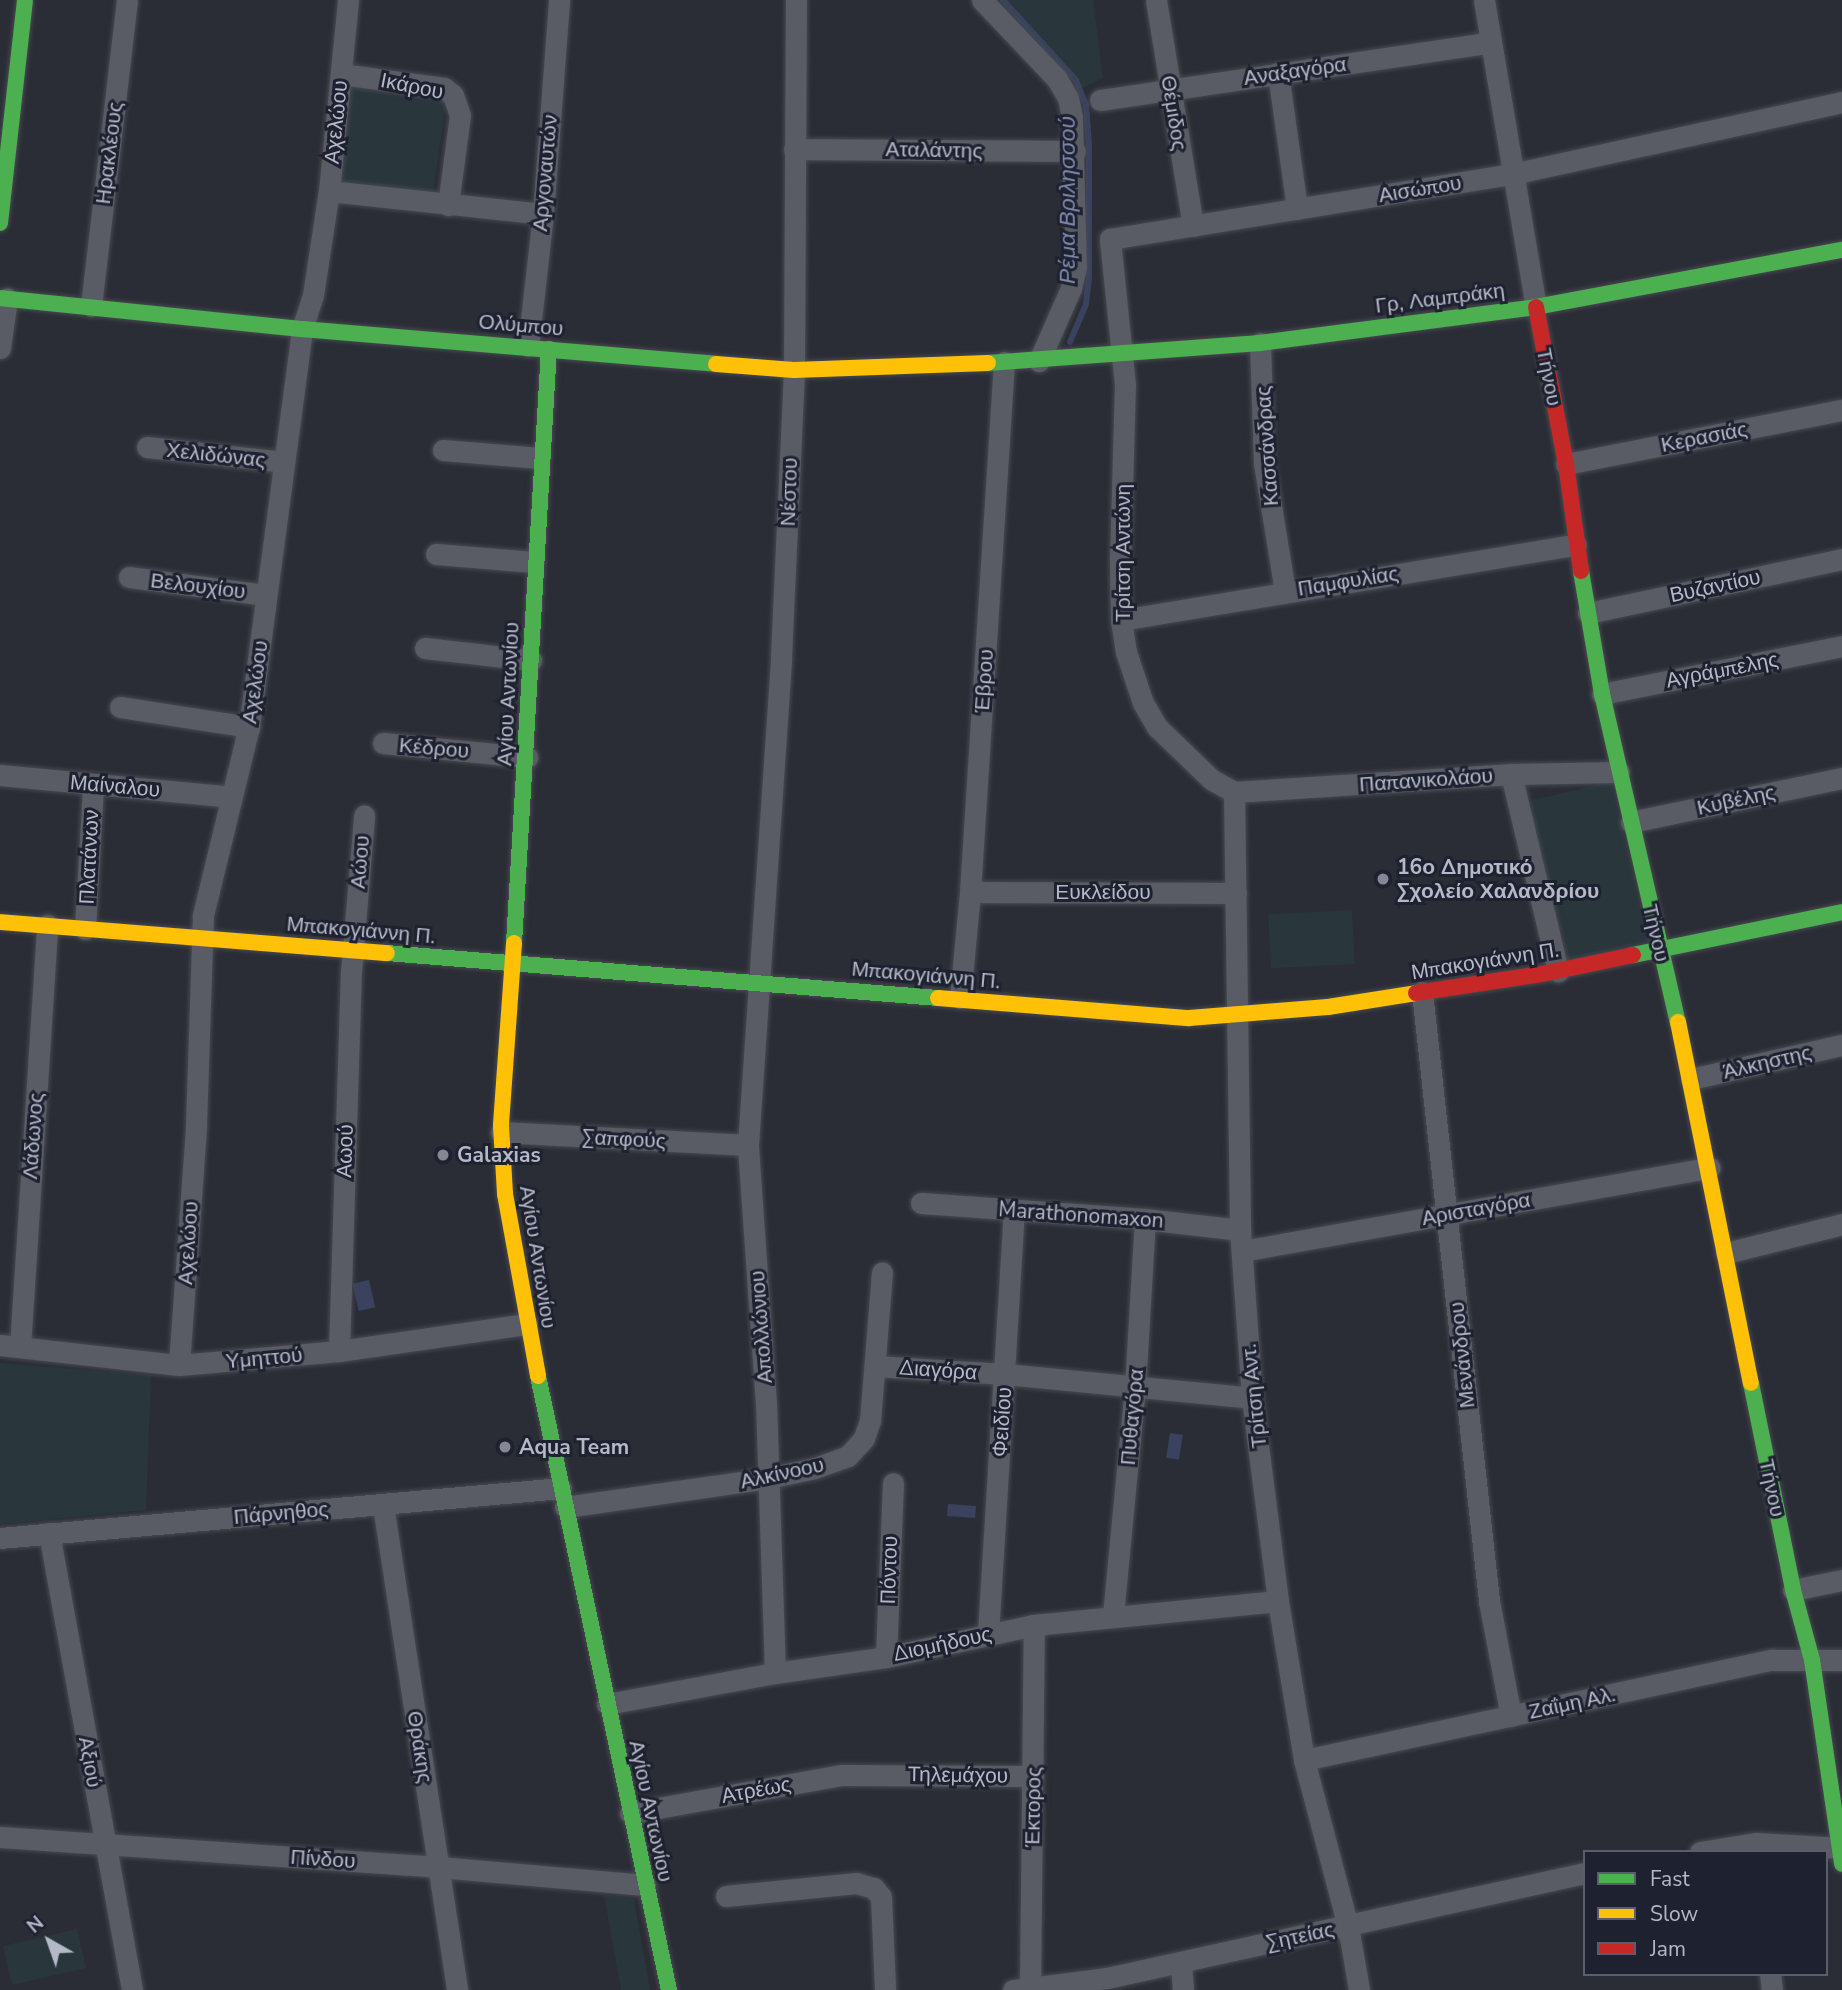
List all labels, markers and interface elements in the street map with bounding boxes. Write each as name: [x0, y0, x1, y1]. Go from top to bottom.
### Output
street label: Αναξαγόρα: [1242, 51, 1348, 91]
street label: Ικάρου: [379, 68, 445, 104]
street label: Θέμιδος: [1156, 74, 1192, 152]
street label: Αχελώου: [319, 79, 353, 165]
street label: Ηρακλέους: [90, 100, 128, 206]
street label: Αργοναυτών: [527, 114, 563, 232]
water label: Ρέμα Βριλησσού: [1054, 116, 1082, 284]
street label: Αταλάντης: [885, 137, 983, 163]
street label: Αισώπου: [1377, 170, 1463, 208]
street label: Γρ, Λαμπράκη: [1374, 278, 1506, 318]
street label: Ολύμπου: [478, 309, 564, 341]
street label: Τήνου: [1531, 346, 1567, 408]
street label: Κασσάνδρας: [1250, 385, 1284, 507]
street label: Κερασιάς: [1659, 416, 1749, 458]
street label: Χελιδώνας: [165, 437, 267, 473]
street label: Νέστου: [775, 457, 803, 527]
street label: Τρίτση Αντώνη: [1110, 484, 1136, 622]
street label: Παμφυλίας: [1296, 561, 1400, 601]
street label: Βυζαντίου: [1667, 564, 1763, 608]
street label: Βελουχίου: [149, 568, 247, 604]
street label: Αγίου Αντωνίου: [492, 621, 524, 767]
street label: Αχελώου: [237, 639, 273, 725]
street label: Αγράμπελης: [1664, 647, 1780, 693]
street label: Έβρου: [969, 648, 999, 714]
street label: Κέδρου: [398, 732, 470, 764]
street label: Παπανικολάου: [1358, 763, 1494, 797]
street label: Μαίναλου: [69, 770, 161, 802]
street label: Κυβέλης: [1695, 779, 1777, 821]
street label: Πλατάνων: [74, 809, 104, 905]
street label: Αώου: [345, 834, 375, 890]
place label: 16ο Δημοτικό Σχολείο Χαλανδρίου: [1397, 854, 1599, 904]
marker: 16ο Δημοτικό Σχολείο Χαλανδρίου: [1375, 871, 1391, 887]
street label: Ευκλείδου: [1055, 879, 1151, 905]
street label: Τήνου: [1637, 902, 1675, 964]
street label: Μπακογιάννη Π.: [286, 911, 436, 949]
street label: Μπακογιάννη Π.: [1409, 937, 1561, 985]
street label: Μπακογιάννη Π.: [851, 956, 1001, 994]
street label: Άλκηστης: [1720, 1040, 1814, 1084]
street label: Λάδωνος: [17, 1092, 49, 1180]
street label: Αωού: [331, 1124, 359, 1178]
street label: Σαπφούς: [581, 1124, 667, 1154]
place label: Galaxias: [457, 1142, 541, 1168]
marker: Galaxias: [435, 1147, 451, 1163]
street label: Αγίου Αντωνίου: [514, 1184, 562, 1330]
street label: Αρισταγόρα: [1420, 1187, 1532, 1231]
street label: Marathonomaxon: [997, 1197, 1165, 1233]
street label: Αχελώου: [173, 1200, 203, 1286]
street label: Απολλώνιου: [744, 1270, 778, 1384]
street label: Μενάνδρου: [1444, 1301, 1480, 1409]
street label: Υμηττού: [225, 1342, 303, 1374]
street label: Τρίτση Αντ.: [1236, 1343, 1272, 1449]
street label: Διαγόρα: [898, 1355, 978, 1385]
street label: Πυθαγόρα: [1115, 1368, 1149, 1466]
street label: Φειδίου: [987, 1386, 1017, 1458]
place label: Aqua Team: [519, 1434, 629, 1460]
marker: Aqua Team: [497, 1439, 513, 1455]
street label: Αλκίνοου: [738, 1452, 826, 1494]
street label: Τήνου: [1754, 1457, 1790, 1519]
street label: Πάρνηθος: [233, 1496, 329, 1530]
street label: Πόντου: [875, 1535, 903, 1605]
street label: Διομήδους: [890, 1621, 994, 1667]
street label: Ζαΐμη Αλ.: [1526, 1682, 1618, 1724]
street label: Θράκης: [402, 1709, 438, 1785]
street label: Αξιού: [73, 1735, 107, 1789]
street label: Αγίου Αντωνίου: [624, 1738, 678, 1884]
street label: Τηλεμάχου: [908, 1762, 1008, 1788]
street label: Έκτορος: [1020, 1767, 1046, 1847]
street label: Ατρέως: [719, 1772, 793, 1808]
street label: Πίνδου: [290, 1844, 356, 1874]
legend: [1583, 1850, 1828, 1976]
text: Fast: [1650, 1865, 1690, 1893]
text: Slow: [1650, 1900, 1698, 1928]
north arrow: [14, 1906, 84, 1976]
text: N: [22, 1910, 49, 1939]
street label: Σητείας: [1264, 1917, 1336, 1955]
text: Jam: [1650, 1935, 1686, 1963]

